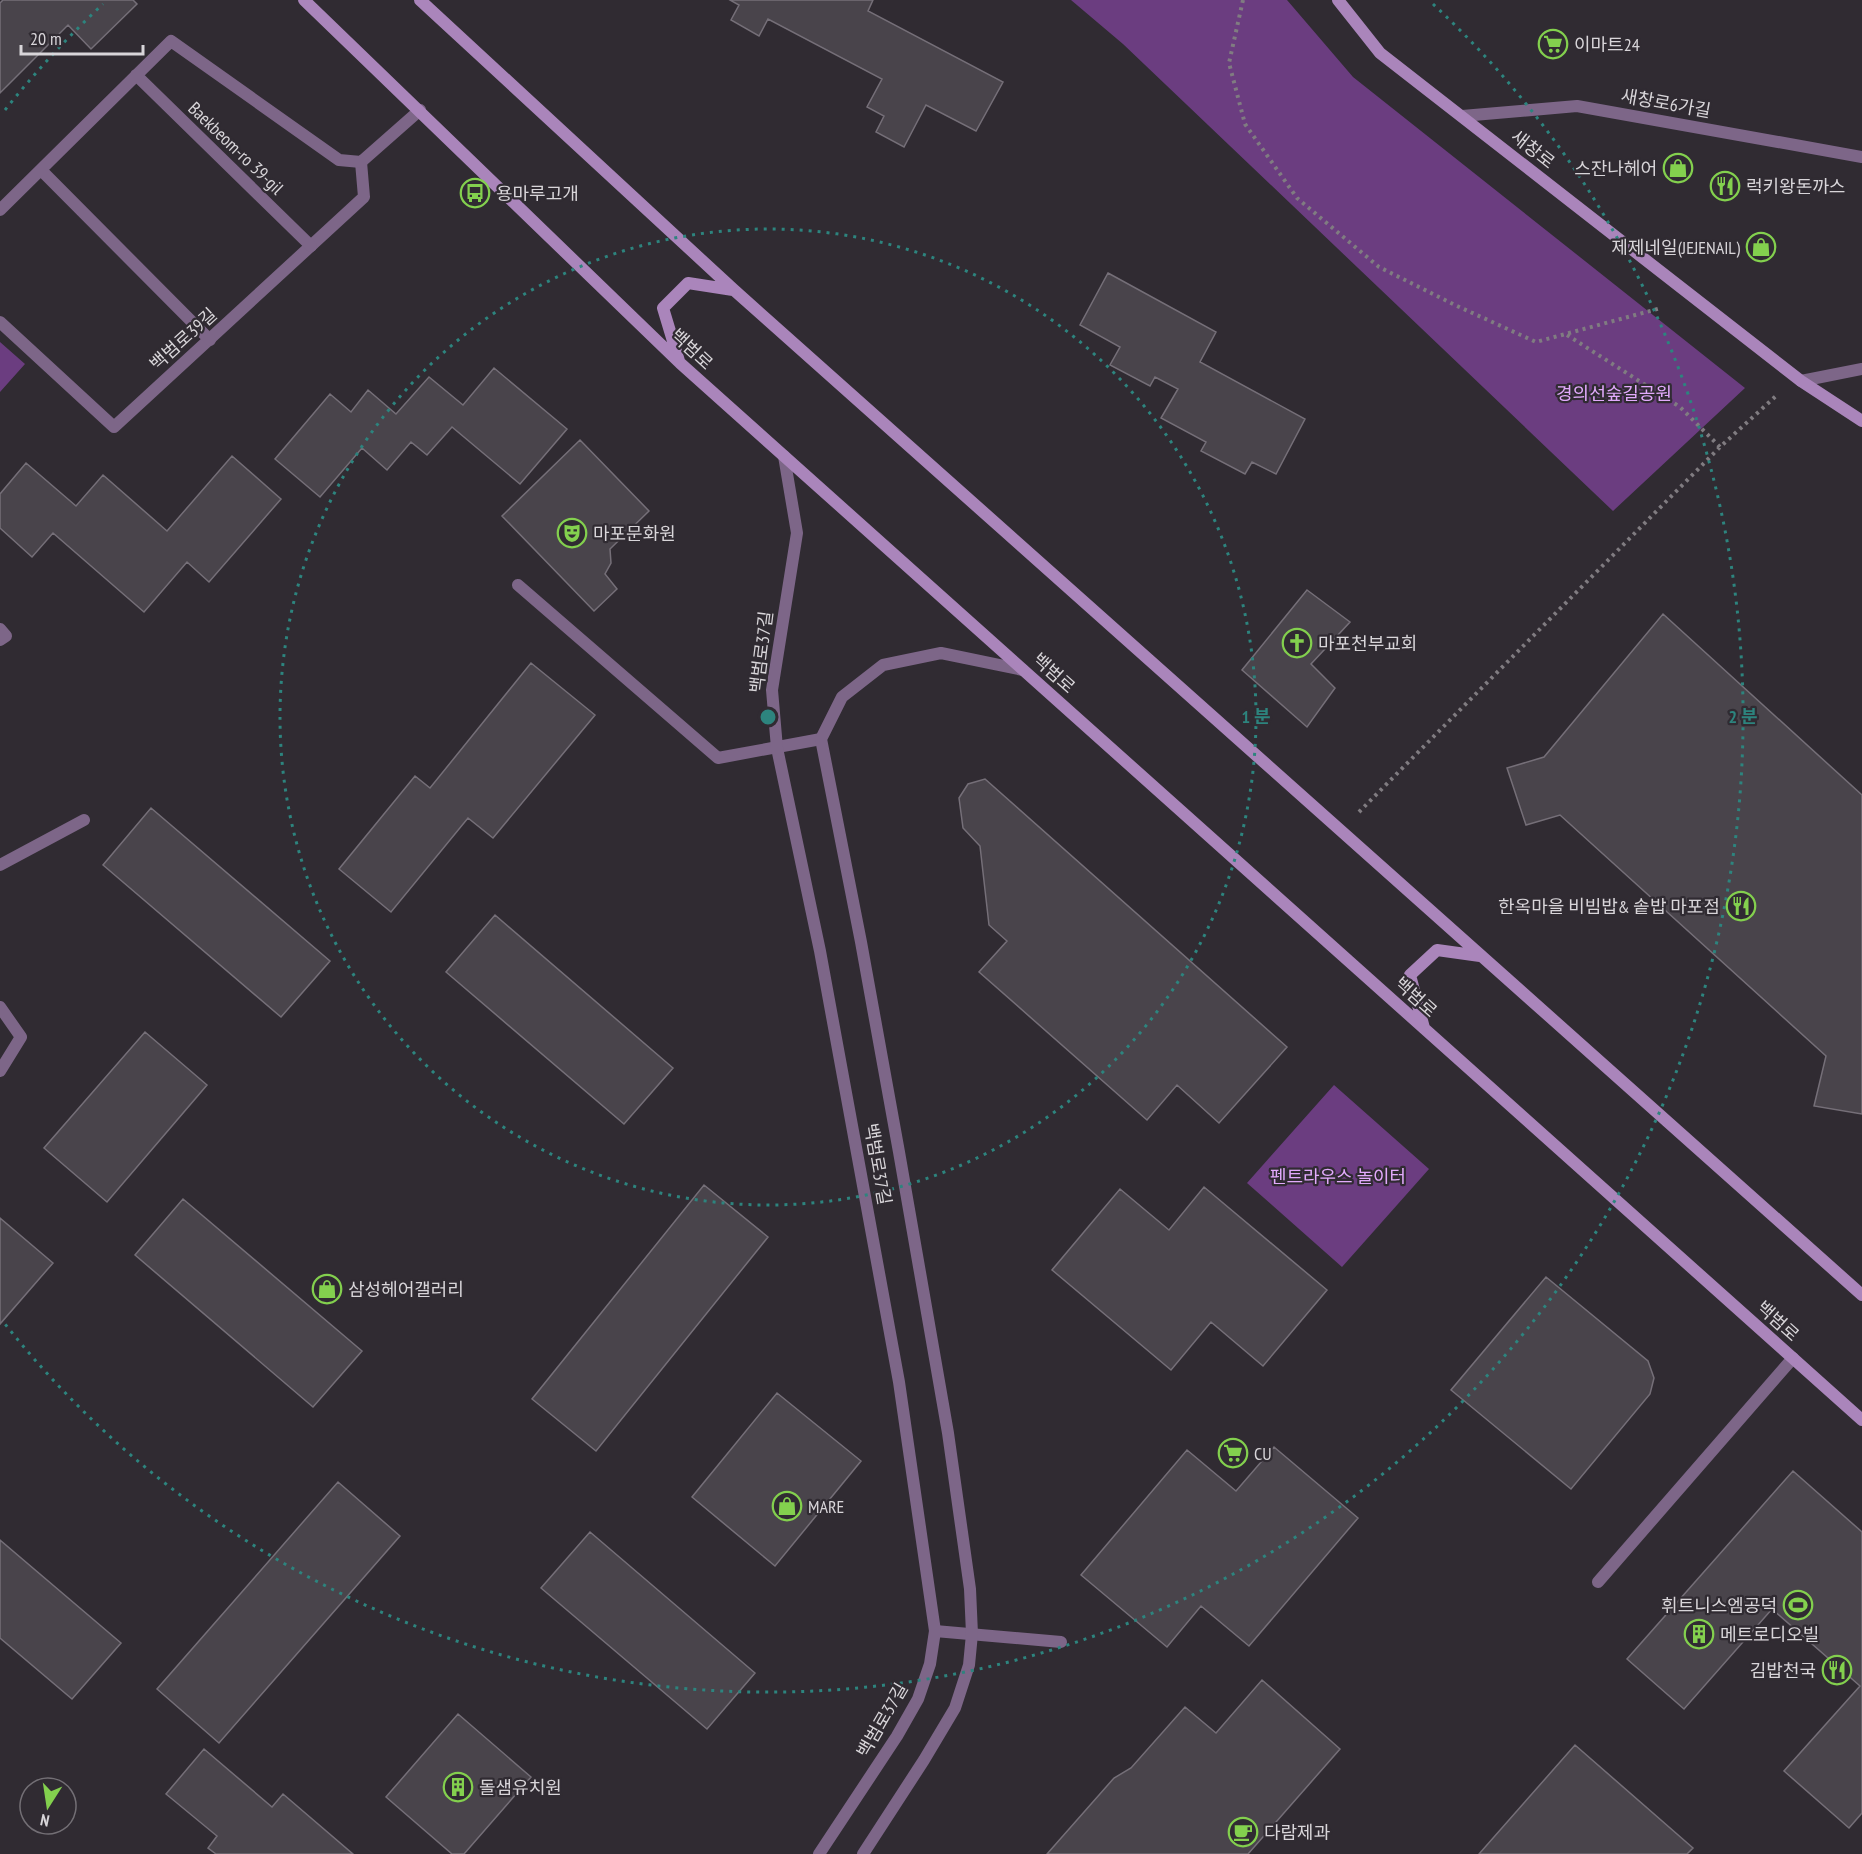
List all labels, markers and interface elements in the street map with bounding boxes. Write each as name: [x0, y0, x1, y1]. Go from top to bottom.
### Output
scale bar: [21, 18, 142, 56]
text: 20 m: [30, 27, 62, 50]
supermarket icon: 이마트24: [1537, 28, 1569, 60]
place label: 이마트24: [1574, 33, 1640, 56]
street label: 새창로6가길: [1619, 84, 1713, 122]
street label: Baekbeom-ro 39-gil: [183, 97, 289, 200]
street label: 새창로: [1506, 125, 1560, 173]
shop icon: 스잔나헤어: [1662, 152, 1694, 184]
place label: 스잔나헤어: [1574, 157, 1657, 180]
restaurant icon: 럭키왕돈까스: [1709, 170, 1741, 202]
place label: 럭키왕돈까스: [1746, 175, 1845, 198]
bus stop icon: 용마루고개: [459, 177, 491, 209]
place label: 용마루고개: [496, 182, 579, 205]
shop icon: 제제네일(JEJENAIL): [1745, 231, 1777, 263]
place label: 제제네일(JEJENAIL): [1611, 236, 1741, 259]
street label: 백범로39길: [145, 303, 221, 375]
street label: 백범로: [666, 324, 718, 374]
park label: 경의선숲길공원: [1556, 382, 1672, 405]
theatre icon: 마포문화원: [556, 517, 588, 549]
place label: 마포문화원: [593, 522, 676, 545]
street label: 백범로37길: [745, 610, 777, 694]
church icon: 마포천부교회: [1281, 627, 1313, 659]
place label: 마포천부교회: [1318, 632, 1417, 655]
street label: 백범로: [1028, 648, 1080, 698]
text: 1 분: [1242, 705, 1271, 728]
text: 2 분: [1729, 705, 1758, 728]
centre of rings: [758, 707, 778, 727]
restaurant icon: 한옥마을 비빔밥& 솥밥 마포점: [1725, 890, 1757, 922]
place label: 한옥마을 비빔밥& 솥밥 마포점: [1498, 895, 1720, 918]
street label: 백범로: [1390, 972, 1442, 1022]
street label: 백범로37길: [860, 1121, 896, 1207]
park label: 펜트라우스 놀이터: [1270, 1165, 1406, 1188]
shop icon: 삼성헤어갤러리: [311, 1273, 343, 1305]
place label: 삼성헤어갤러리: [348, 1278, 464, 1301]
street label: 백범로: [1752, 1296, 1804, 1346]
supermarket icon: CU: [1217, 1437, 1249, 1469]
place label: CU: [1254, 1442, 1272, 1465]
shop icon: MARE: [771, 1490, 803, 1522]
place label: MARE: [808, 1495, 844, 1518]
sports icon: 휘트니스엠공덕: [1782, 1589, 1814, 1621]
place label: 휘트니스엠공덕: [1661, 1594, 1777, 1617]
building icon: 메트로디오빌: [1683, 1618, 1715, 1650]
place label: 메트로디오빌: [1720, 1623, 1819, 1646]
restaurant icon: 김밥천국: [1821, 1654, 1853, 1686]
place label: 김밥천국: [1750, 1659, 1816, 1682]
street label: 백범로37길: [851, 1679, 913, 1761]
building icon: 돌샘유치원: [442, 1771, 474, 1803]
north arrow: [18, 1776, 78, 1836]
place label: 돌샘유치원: [479, 1776, 562, 1799]
text: N: [39, 1810, 51, 1831]
cafe icon: 다람제과: [1227, 1816, 1259, 1848]
place label: 다람제과: [1264, 1821, 1331, 1844]

